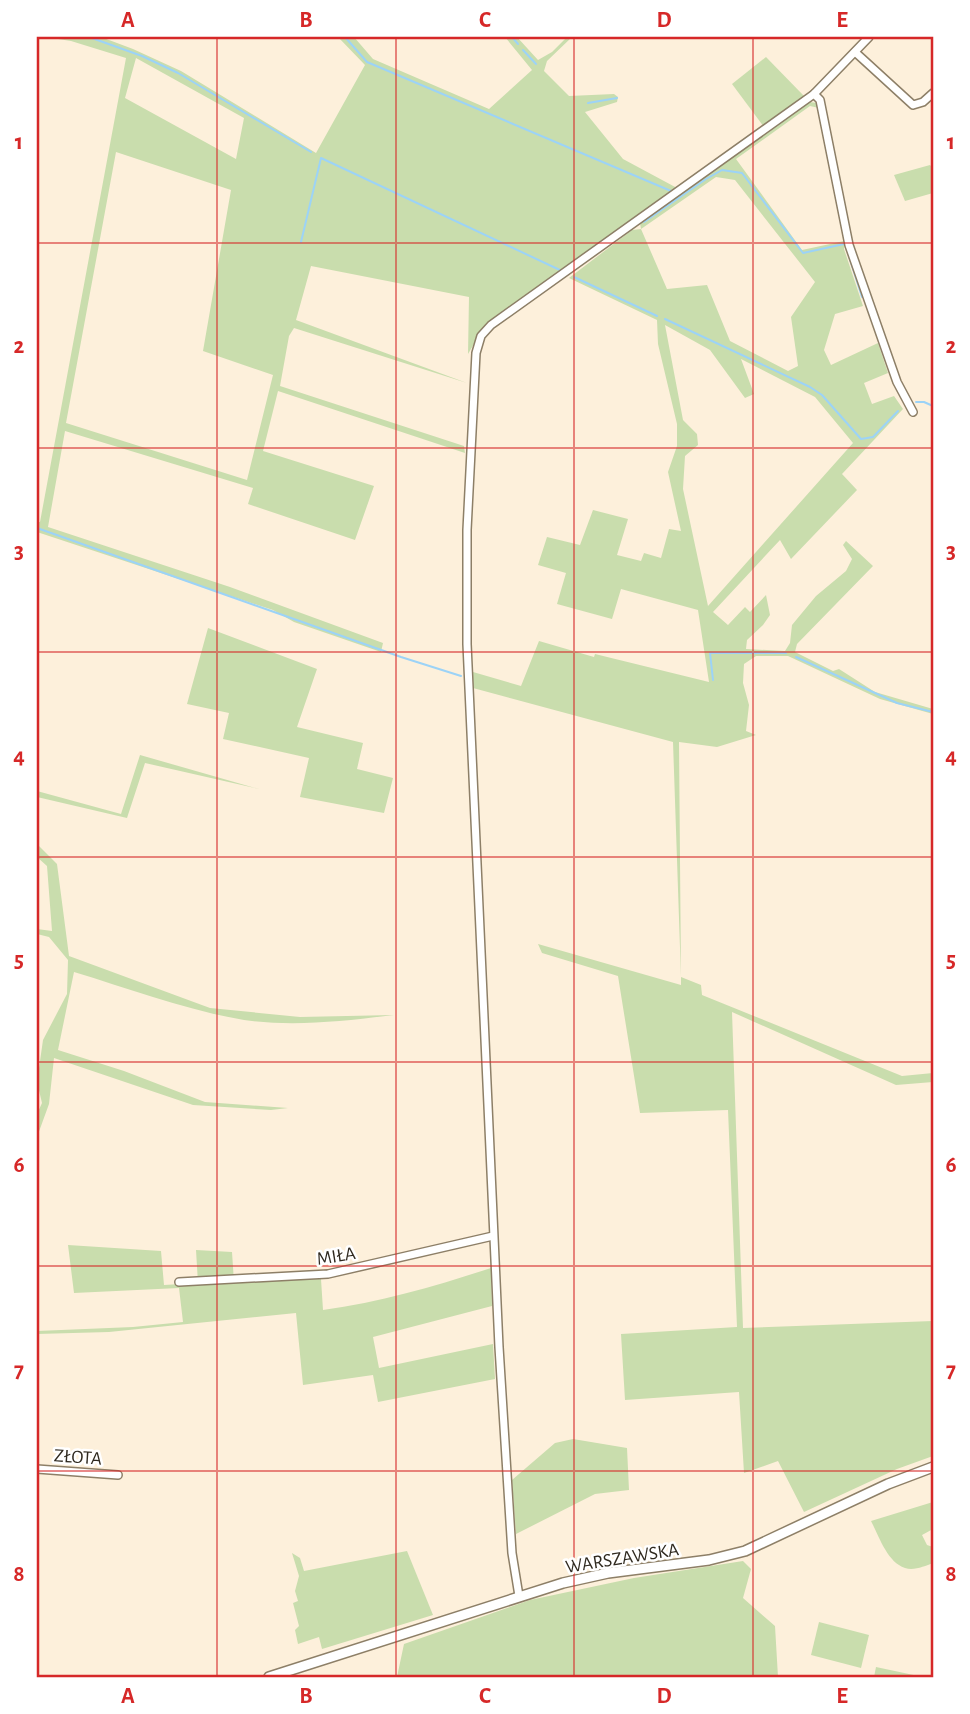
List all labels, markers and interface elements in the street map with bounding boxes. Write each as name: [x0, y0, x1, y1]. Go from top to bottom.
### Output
text: A: [121, 9, 135, 32]
text: B: [299, 9, 313, 32]
text: C: [479, 9, 491, 32]
text: D: [656, 9, 672, 32]
text: E: [836, 9, 848, 32]
text: 1: [15, 131, 23, 154]
text: 1: [947, 131, 955, 154]
text: 2: [14, 335, 25, 358]
text: 2: [946, 335, 957, 358]
text: 3: [14, 540, 24, 563]
text: 3: [946, 540, 956, 563]
text: 4: [13, 745, 25, 768]
text: 4: [945, 745, 957, 768]
text: 5: [14, 949, 24, 972]
text: 5: [946, 949, 956, 972]
text: 6: [13, 1154, 25, 1177]
text: 6: [945, 1154, 957, 1177]
street label: MIŁA: [315, 1244, 357, 1269]
text: 7: [14, 1359, 24, 1382]
text: 7: [946, 1359, 956, 1382]
street label: ZŁOTA: [53, 1446, 103, 1469]
street label: WARSZAWSKA: [564, 1540, 680, 1577]
text: 8: [13, 1563, 25, 1586]
text: 8: [945, 1563, 957, 1586]
text: A: [121, 1685, 135, 1708]
text: B: [299, 1685, 313, 1708]
text: C: [479, 1685, 491, 1708]
text: D: [656, 1685, 672, 1708]
text: E: [836, 1685, 848, 1708]

